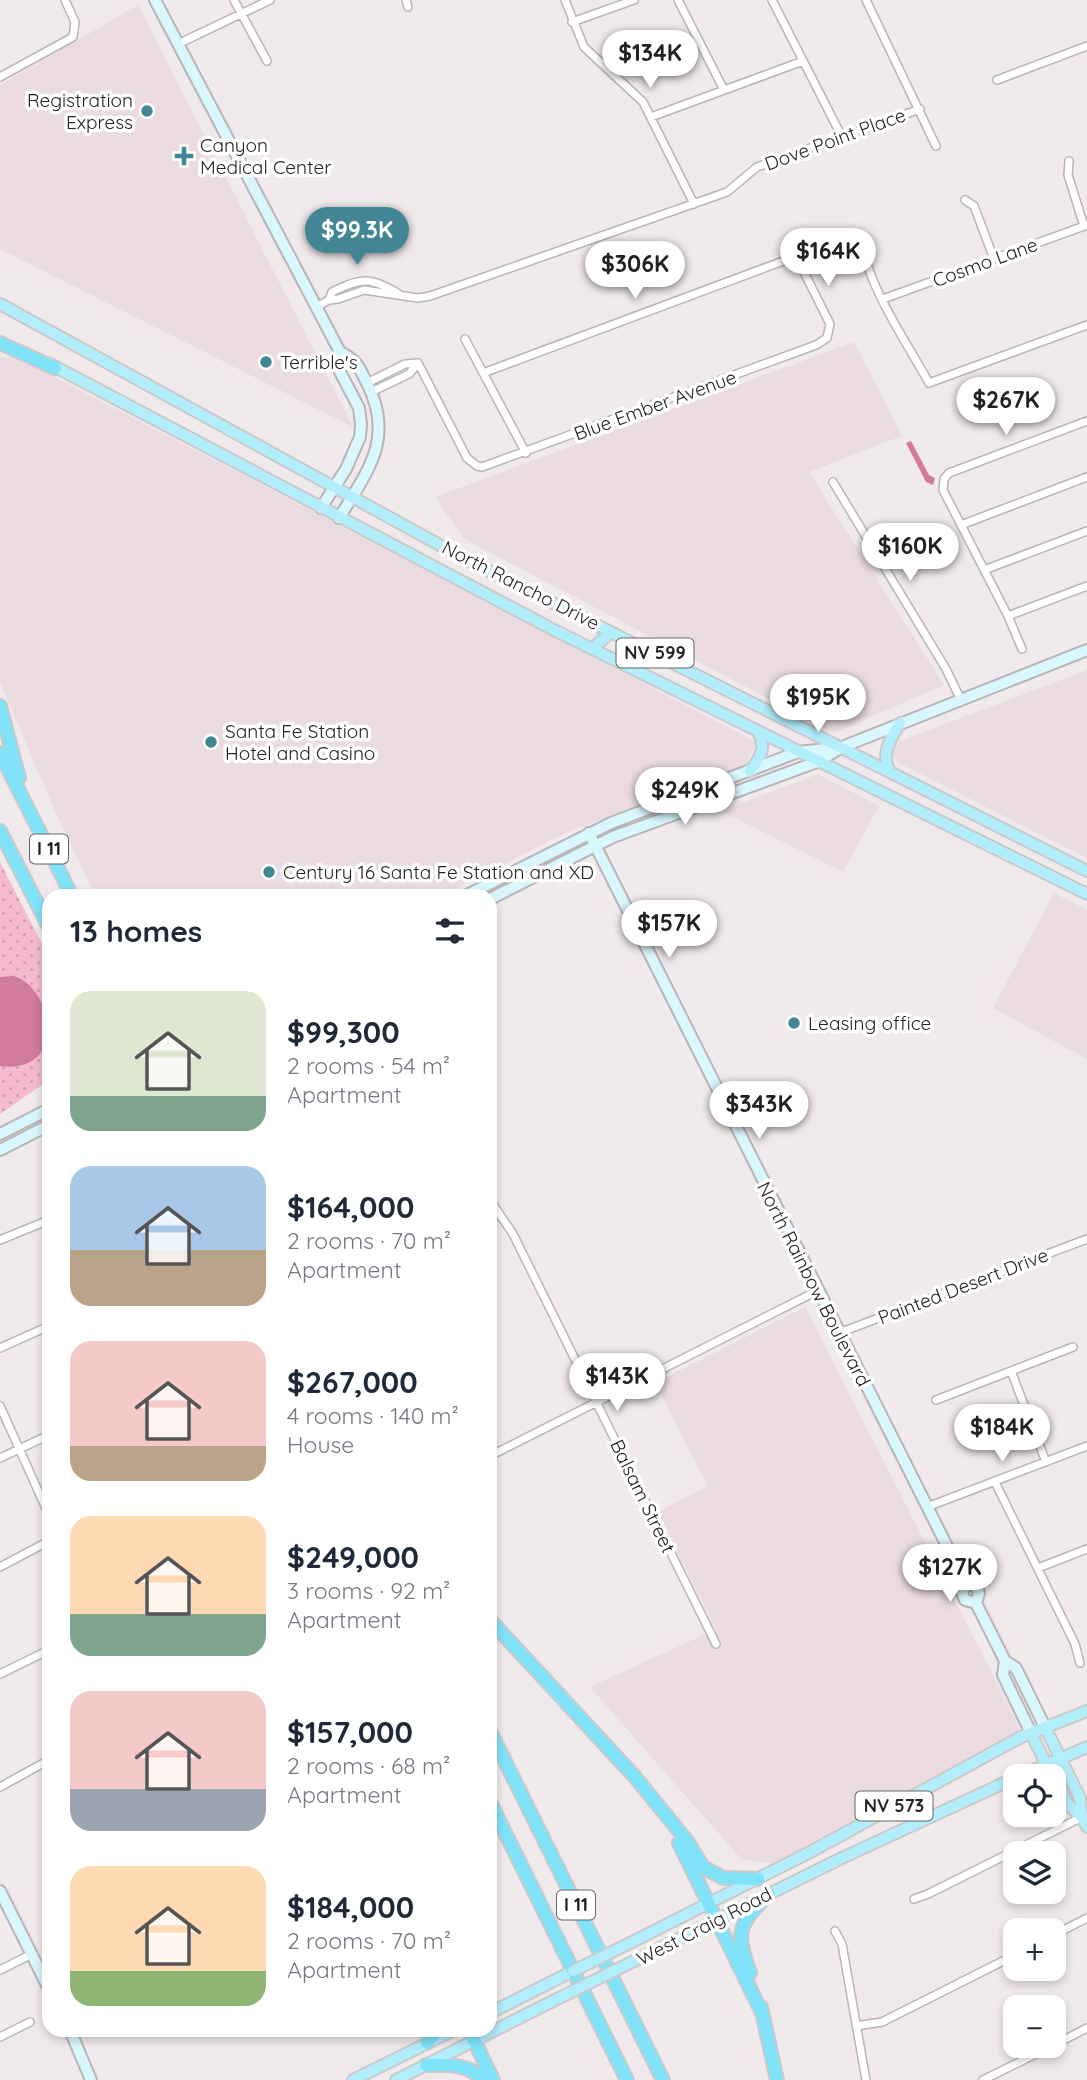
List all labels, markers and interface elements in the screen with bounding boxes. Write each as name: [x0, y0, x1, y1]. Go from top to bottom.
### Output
pin: $134K: [601, 31, 699, 90]
text: $134K: [618, 38, 682, 67]
place label: Registration Express: [27, 88, 133, 134]
street label: Dove Point Place: [761, 102, 909, 176]
marker: Registration Express: [139, 103, 155, 119]
place label: Canyon Medical Center: [200, 133, 332, 179]
marker: Canyon Medical Center: [174, 146, 194, 166]
pin: $99.3K: [300, 208, 414, 267]
text: $99.3K: [321, 215, 393, 244]
pin: $164K: [779, 229, 877, 288]
street label: Cosmo Lane: [929, 232, 1041, 292]
text: $164K: [796, 236, 860, 265]
pin: $306K: [586, 242, 684, 301]
text: $306K: [601, 249, 669, 278]
place label: Terrible's: [280, 350, 358, 374]
marker: Terrible's: [258, 354, 274, 370]
street label: Blue Ember Avenue: [570, 364, 740, 446]
pin: $267K: [957, 378, 1055, 437]
text: $267K: [972, 385, 1040, 414]
pin: $160K: [861, 524, 959, 583]
text: $160K: [878, 531, 942, 560]
street label: North Rancho Drive: [438, 535, 604, 635]
road number: NV 599: [616, 638, 694, 668]
pin: $195K: [769, 674, 867, 734]
text: $195K: [786, 682, 850, 711]
place label: Santa Fe Station Hotel and Casino: [225, 719, 375, 765]
marker: Santa Fe Station Hotel and Casino: [203, 734, 219, 750]
pin: $249K: [636, 768, 734, 827]
text: $249K: [651, 775, 719, 804]
road number: I 11: [30, 834, 68, 864]
place label: Century 16 Santa Fe Station and XD: [283, 860, 594, 884]
marker: Century 16 Santa Fe Station and XD: [261, 864, 277, 880]
pin: $157K: [620, 900, 718, 960]
text: $157K: [637, 908, 701, 937]
text: 13 homes: [70, 912, 202, 950]
icon: filters: [431, 912, 469, 950]
place label: Leasing office: [808, 1011, 931, 1035]
text: $99,300: [287, 1013, 400, 1051]
marker: Leasing office: [786, 1015, 802, 1031]
icon: home: [126, 1019, 210, 1103]
text: 2 rooms · 54 m²: [287, 1051, 450, 1080]
text: Apartment: [287, 1080, 401, 1109]
pin: $343K: [710, 1082, 808, 1141]
text: $343K: [725, 1089, 793, 1118]
street label: North Rainbow Boulevard: [752, 1178, 876, 1390]
text: $164,000: [287, 1188, 414, 1226]
icon: home: [126, 1194, 210, 1278]
text: 2 rooms · 70 m²: [287, 1226, 451, 1255]
street label: Painted Desert Drive: [874, 1242, 1052, 1330]
text: Apartment: [287, 1255, 401, 1284]
pin: $143K: [568, 1354, 666, 1413]
text: $143K: [585, 1361, 649, 1390]
text: $267,000: [287, 1363, 418, 1401]
icon: home: [126, 1369, 210, 1453]
text: 4 rooms · 140 m²: [287, 1401, 459, 1430]
pin: $184K: [953, 1404, 1051, 1464]
text: $184K: [970, 1412, 1034, 1441]
text: House: [287, 1430, 354, 1459]
street label: Balsam Street: [605, 1435, 681, 1557]
text: $249,000: [287, 1538, 419, 1576]
icon: home: [126, 1544, 210, 1628]
pin: $127K: [901, 1544, 999, 1604]
text: $127K: [918, 1552, 982, 1581]
text: 3 rooms · 92 m²: [287, 1576, 450, 1605]
text: Apartment: [287, 1605, 401, 1634]
text: $157,000: [287, 1713, 413, 1751]
icon: home: [126, 1719, 210, 1803]
text: 2 rooms · 68 m²: [287, 1751, 450, 1780]
map controls: [1003, 1764, 1066, 2058]
button: locate: [1003, 1764, 1066, 1827]
text: Apartment: [287, 1780, 401, 1809]
road number: NV 573: [856, 1792, 932, 1820]
button: layers: [1003, 1841, 1066, 1904]
street label: West Craig Road: [632, 1882, 776, 1970]
text: $184,000: [287, 1888, 414, 1926]
road number: I 11: [557, 1891, 595, 1920]
icon: home: [126, 1894, 210, 1978]
button: +: [1003, 1918, 1066, 1981]
text: 2 rooms · 70 m²: [287, 1926, 451, 1955]
text: Apartment: [287, 1955, 401, 1984]
button: −: [1003, 1995, 1066, 2058]

